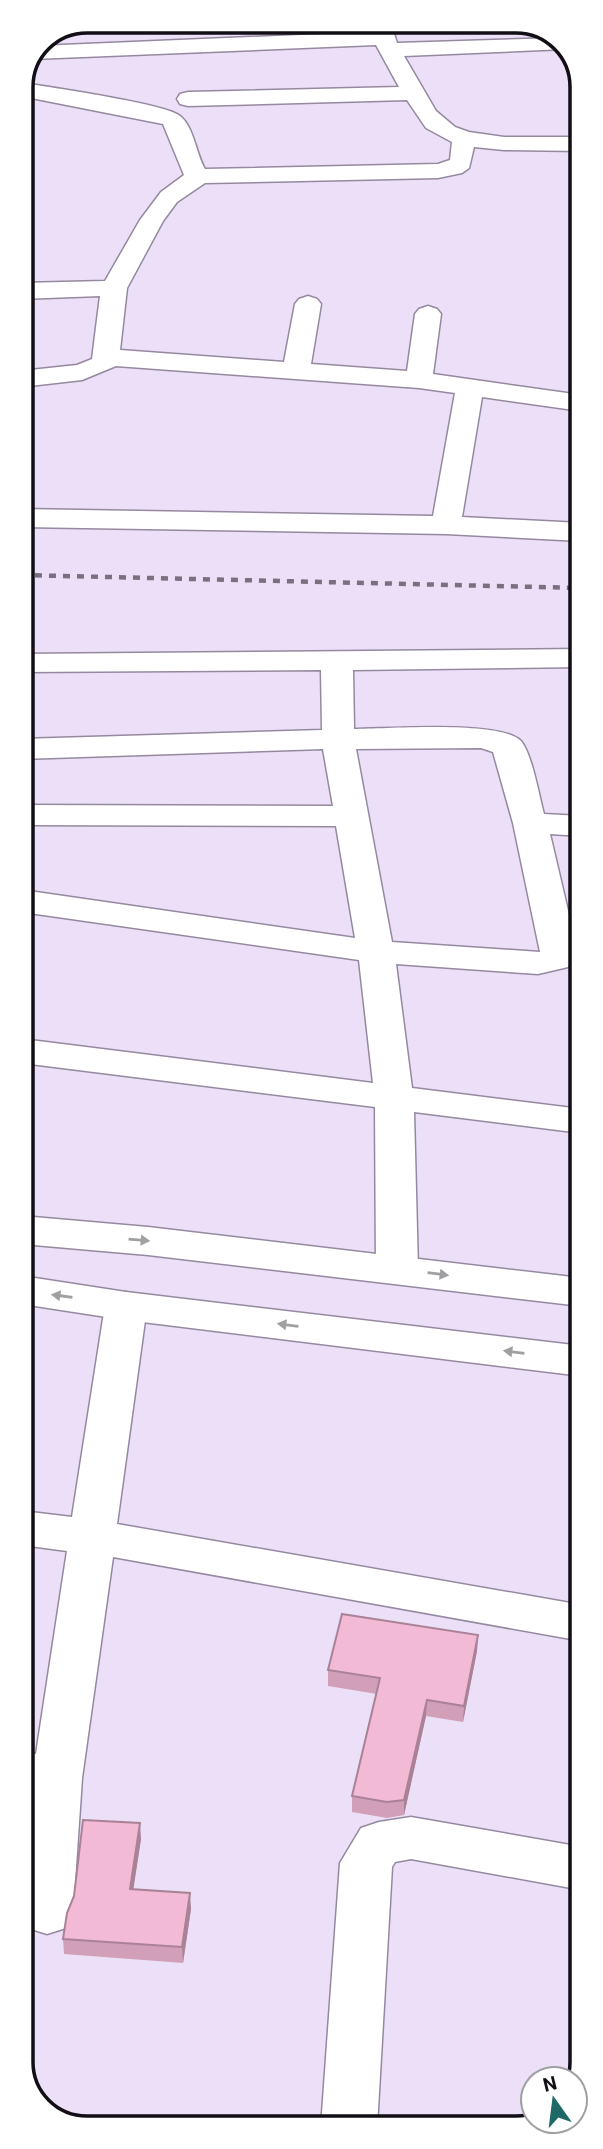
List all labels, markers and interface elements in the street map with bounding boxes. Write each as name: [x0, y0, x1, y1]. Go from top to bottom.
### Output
one-way arrow: [128, 1235, 150, 1246]
one-way arrow: [427, 1269, 449, 1280]
one-way arrow: [51, 1290, 73, 1301]
one-way arrow: [277, 1319, 299, 1330]
one-way arrow: [503, 1347, 525, 1358]
north arrow: [519, 2065, 589, 2135]
text: N: [541, 2071, 559, 2097]

